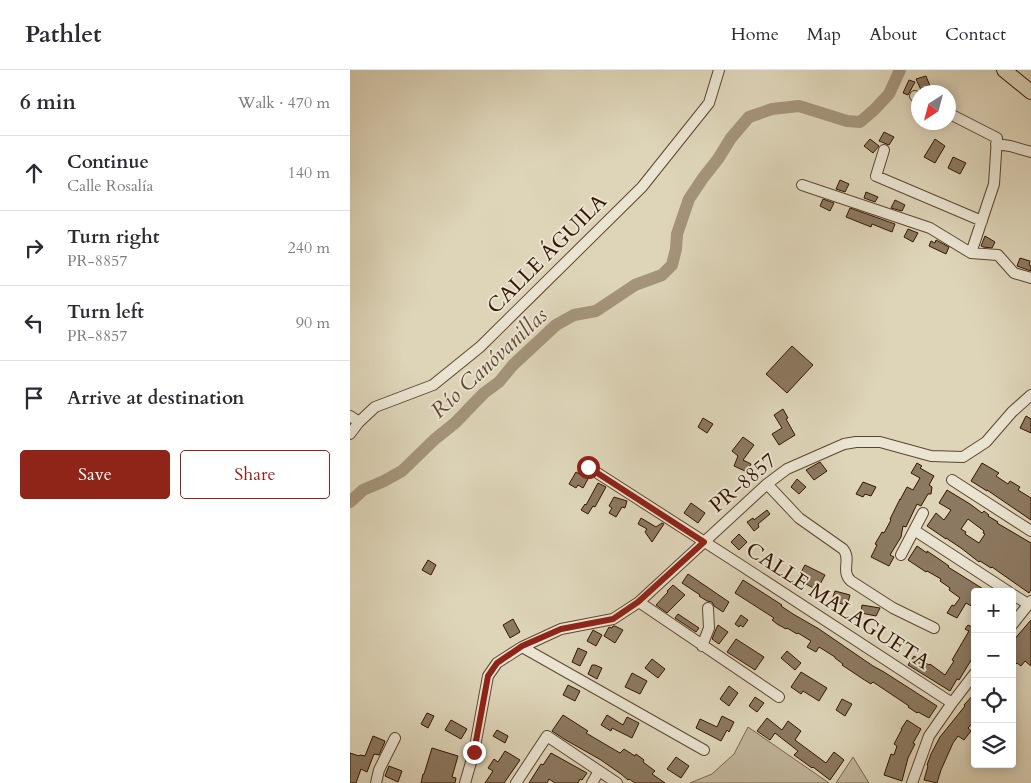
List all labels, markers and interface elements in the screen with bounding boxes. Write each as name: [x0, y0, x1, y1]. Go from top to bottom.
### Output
text: Pathlet: [25, 18, 102, 51]
text: Home: [731, 22, 779, 47]
text: Map: [807, 22, 841, 47]
text: About: [869, 22, 917, 47]
text: Contact: [945, 22, 1006, 47]
north arrow: [911, 85, 956, 130]
text: 6 min: [20, 88, 76, 117]
text: Walk · 470 m: [238, 92, 330, 114]
text: Continue: [67, 149, 149, 175]
icon: ahead: [20, 159, 48, 187]
text: 140 m: [288, 162, 330, 184]
text: Calle Rosalía: [67, 175, 153, 197]
street label: CALLE ÁGUILA: [481, 188, 613, 320]
text: Turn right: [67, 224, 159, 250]
icon: right: [20, 234, 48, 262]
text: 240 m: [288, 237, 330, 259]
text: PR-8857: [67, 250, 127, 272]
text: Turn left: [67, 299, 144, 325]
water label: Río Canóvanillas: [424, 300, 554, 425]
icon: left: [20, 309, 48, 337]
text: 90 m: [296, 312, 330, 334]
text: PR-8857: [67, 325, 127, 347]
icon: arrive: [20, 384, 48, 412]
text: Arrive at destination: [67, 385, 244, 411]
street label: PR-8857: [703, 446, 783, 520]
button: Save: [20, 450, 170, 499]
button: Share: [180, 450, 330, 499]
route start: [577, 456, 600, 479]
street label: CALLE MALAGUETA: [740, 535, 936, 677]
map controls: [971, 588, 1016, 768]
button: +: [971, 588, 1016, 633]
button: −: [971, 633, 1016, 678]
button: locate: [971, 678, 1016, 723]
button: layers: [971, 723, 1016, 768]
route end: [463, 741, 486, 764]

